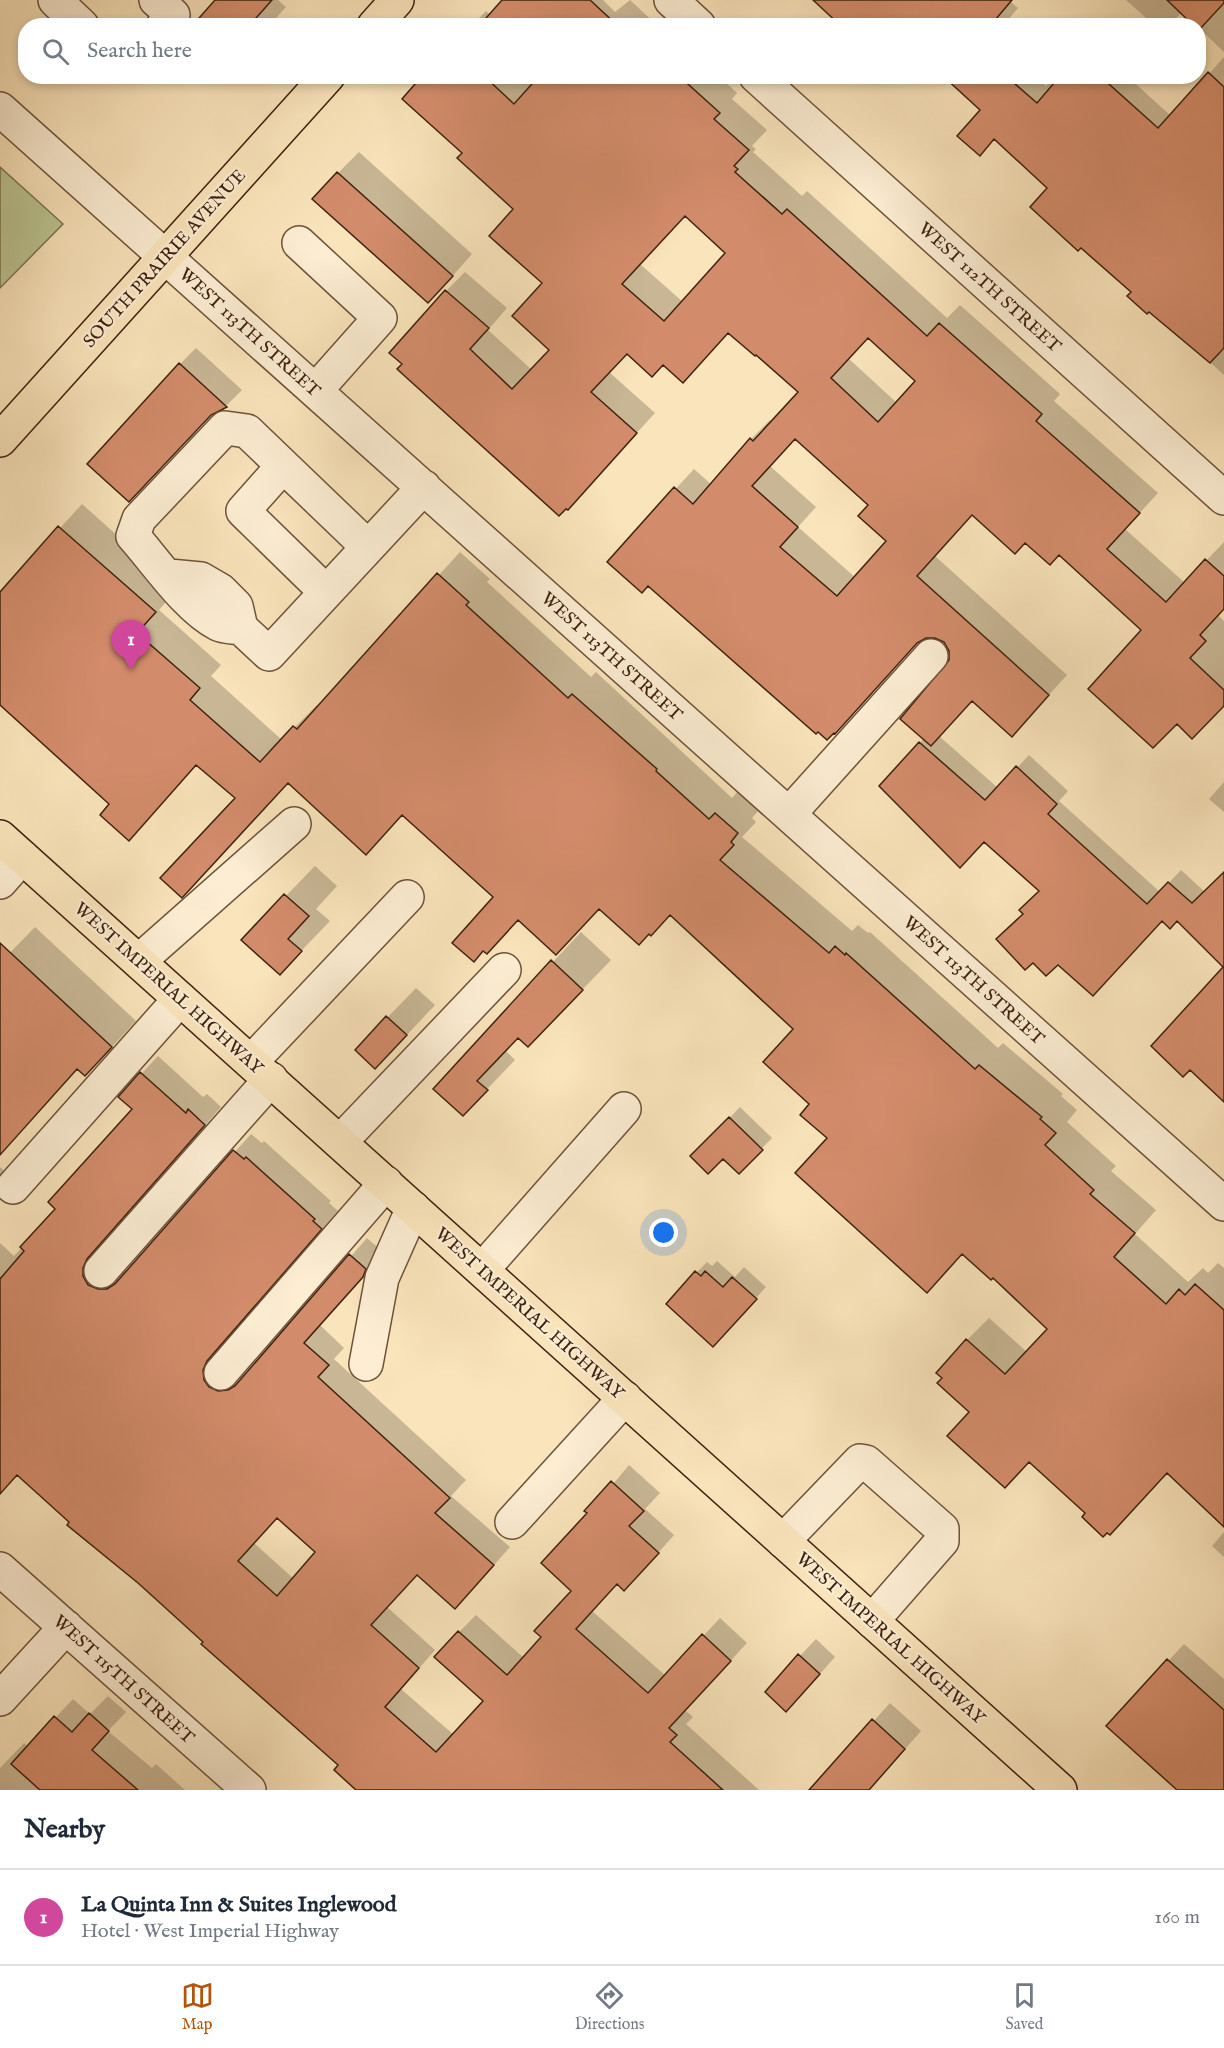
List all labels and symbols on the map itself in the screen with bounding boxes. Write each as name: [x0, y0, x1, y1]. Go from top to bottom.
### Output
street label: SOUTH PRAIRIE AVENUE: [79, 165, 251, 353]
street label: WEST 112TH STREET: [913, 218, 1065, 358]
street label: WEST 113TH STREET: [173, 264, 325, 403]
street label: WEST 113TH STREET: [535, 588, 687, 727]
pin: 1: [112, 620, 150, 670]
street label: WEST IMPERIAL HIGHWAY: [69, 898, 268, 1081]
street label: WEST 113TH STREET: [897, 912, 1049, 1051]
your location: [649, 1218, 678, 1247]
street label: WEST IMPERIAL HIGHWAY: [430, 1223, 629, 1406]
street label: WEST IMPERIAL HIGHWAY: [791, 1548, 990, 1731]
street label: WEST 115TH STREET: [48, 1611, 198, 1750]

